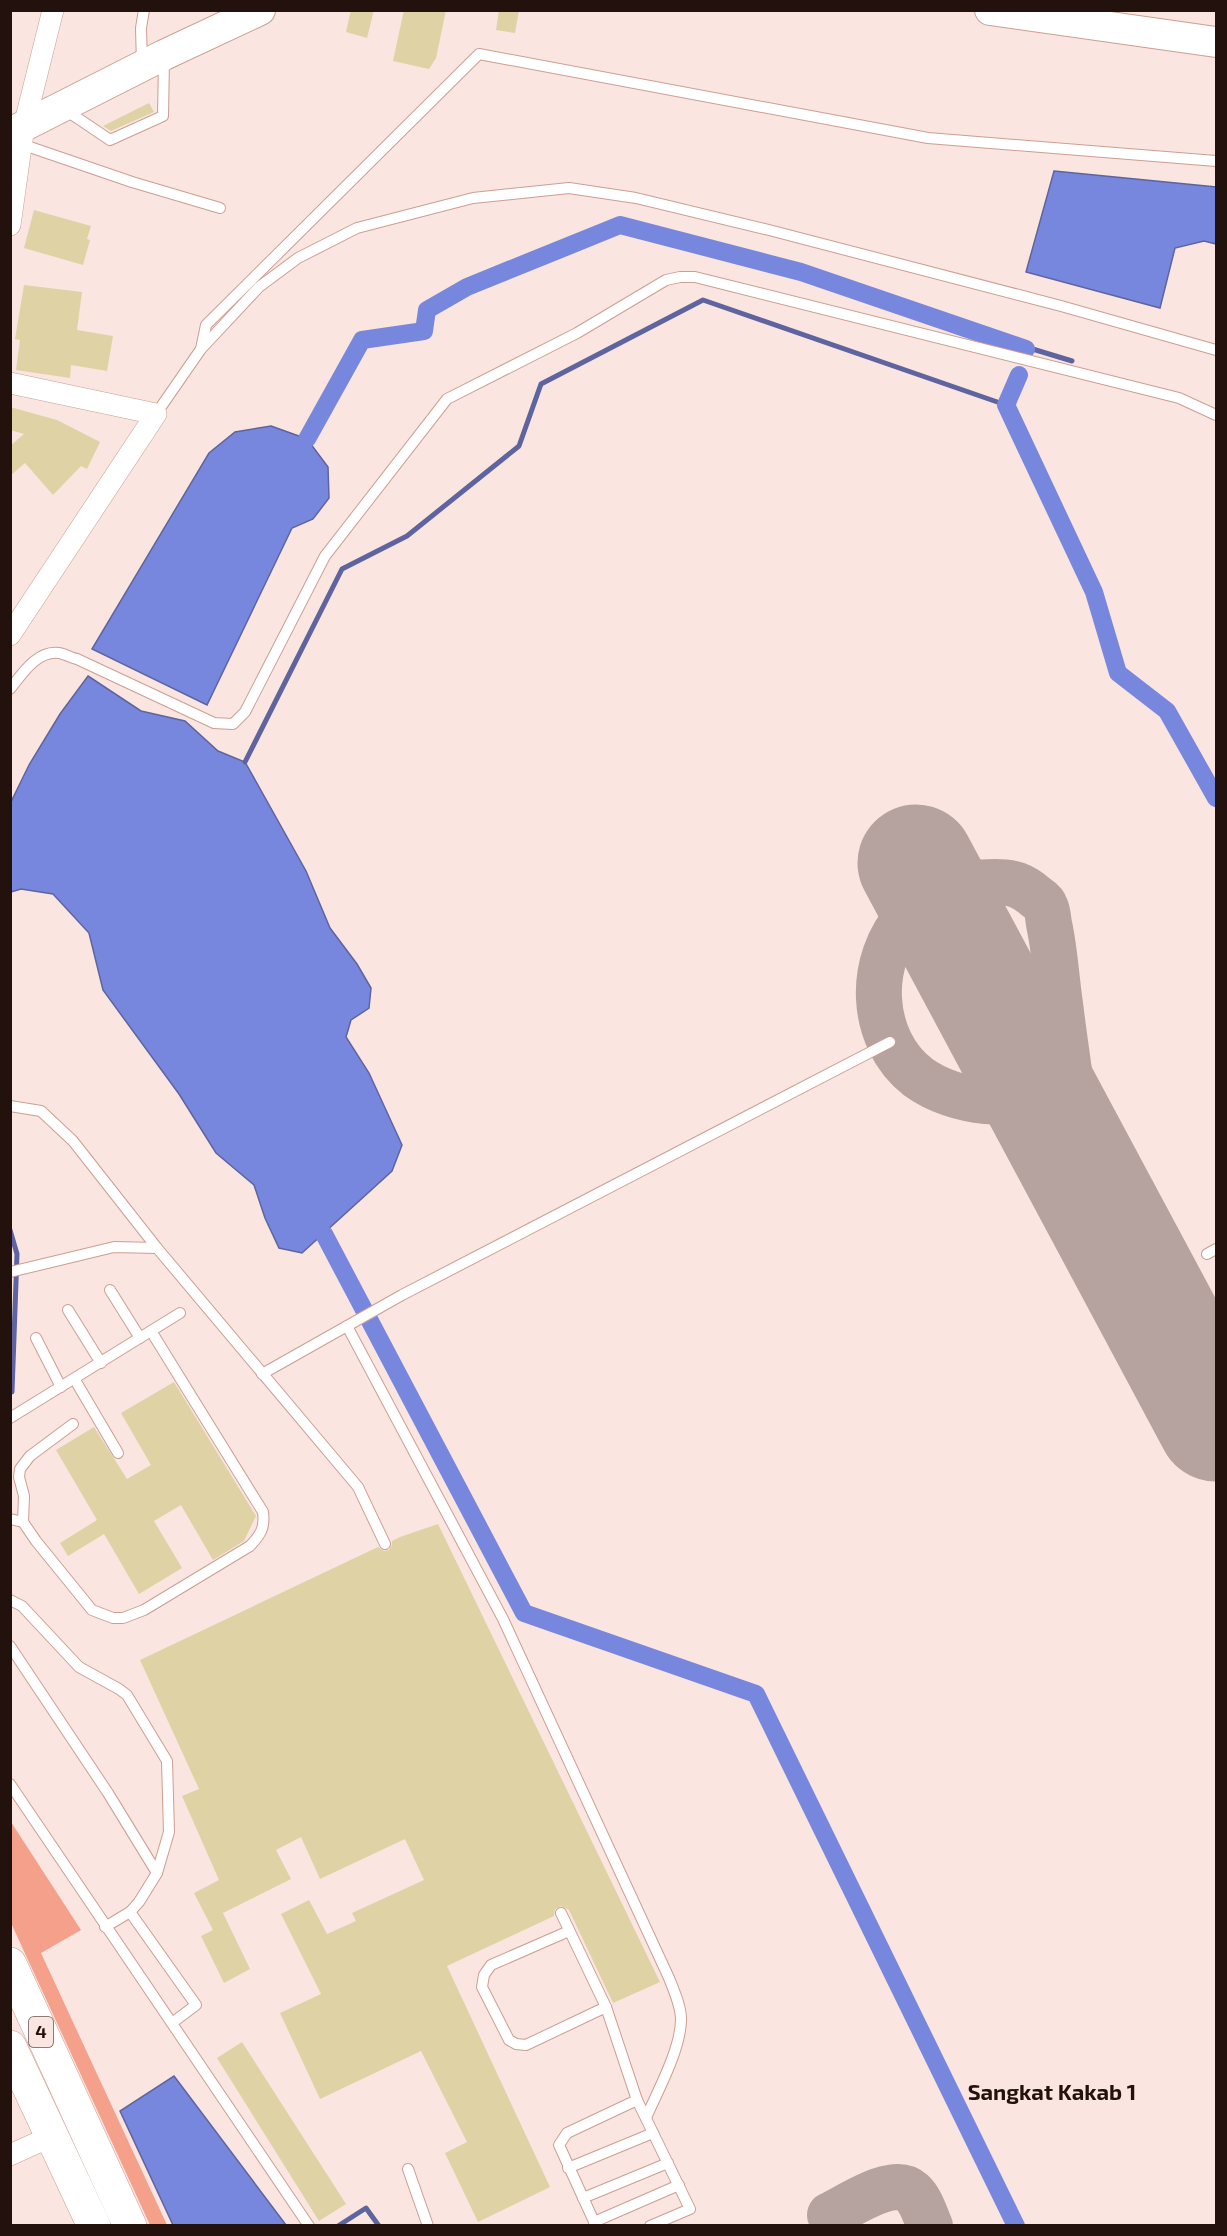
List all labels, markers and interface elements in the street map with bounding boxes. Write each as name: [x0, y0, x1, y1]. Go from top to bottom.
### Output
road number: 4: [29, 2017, 53, 2047]
district label: Sangkat Kakab 1: [968, 2078, 1136, 2104]

